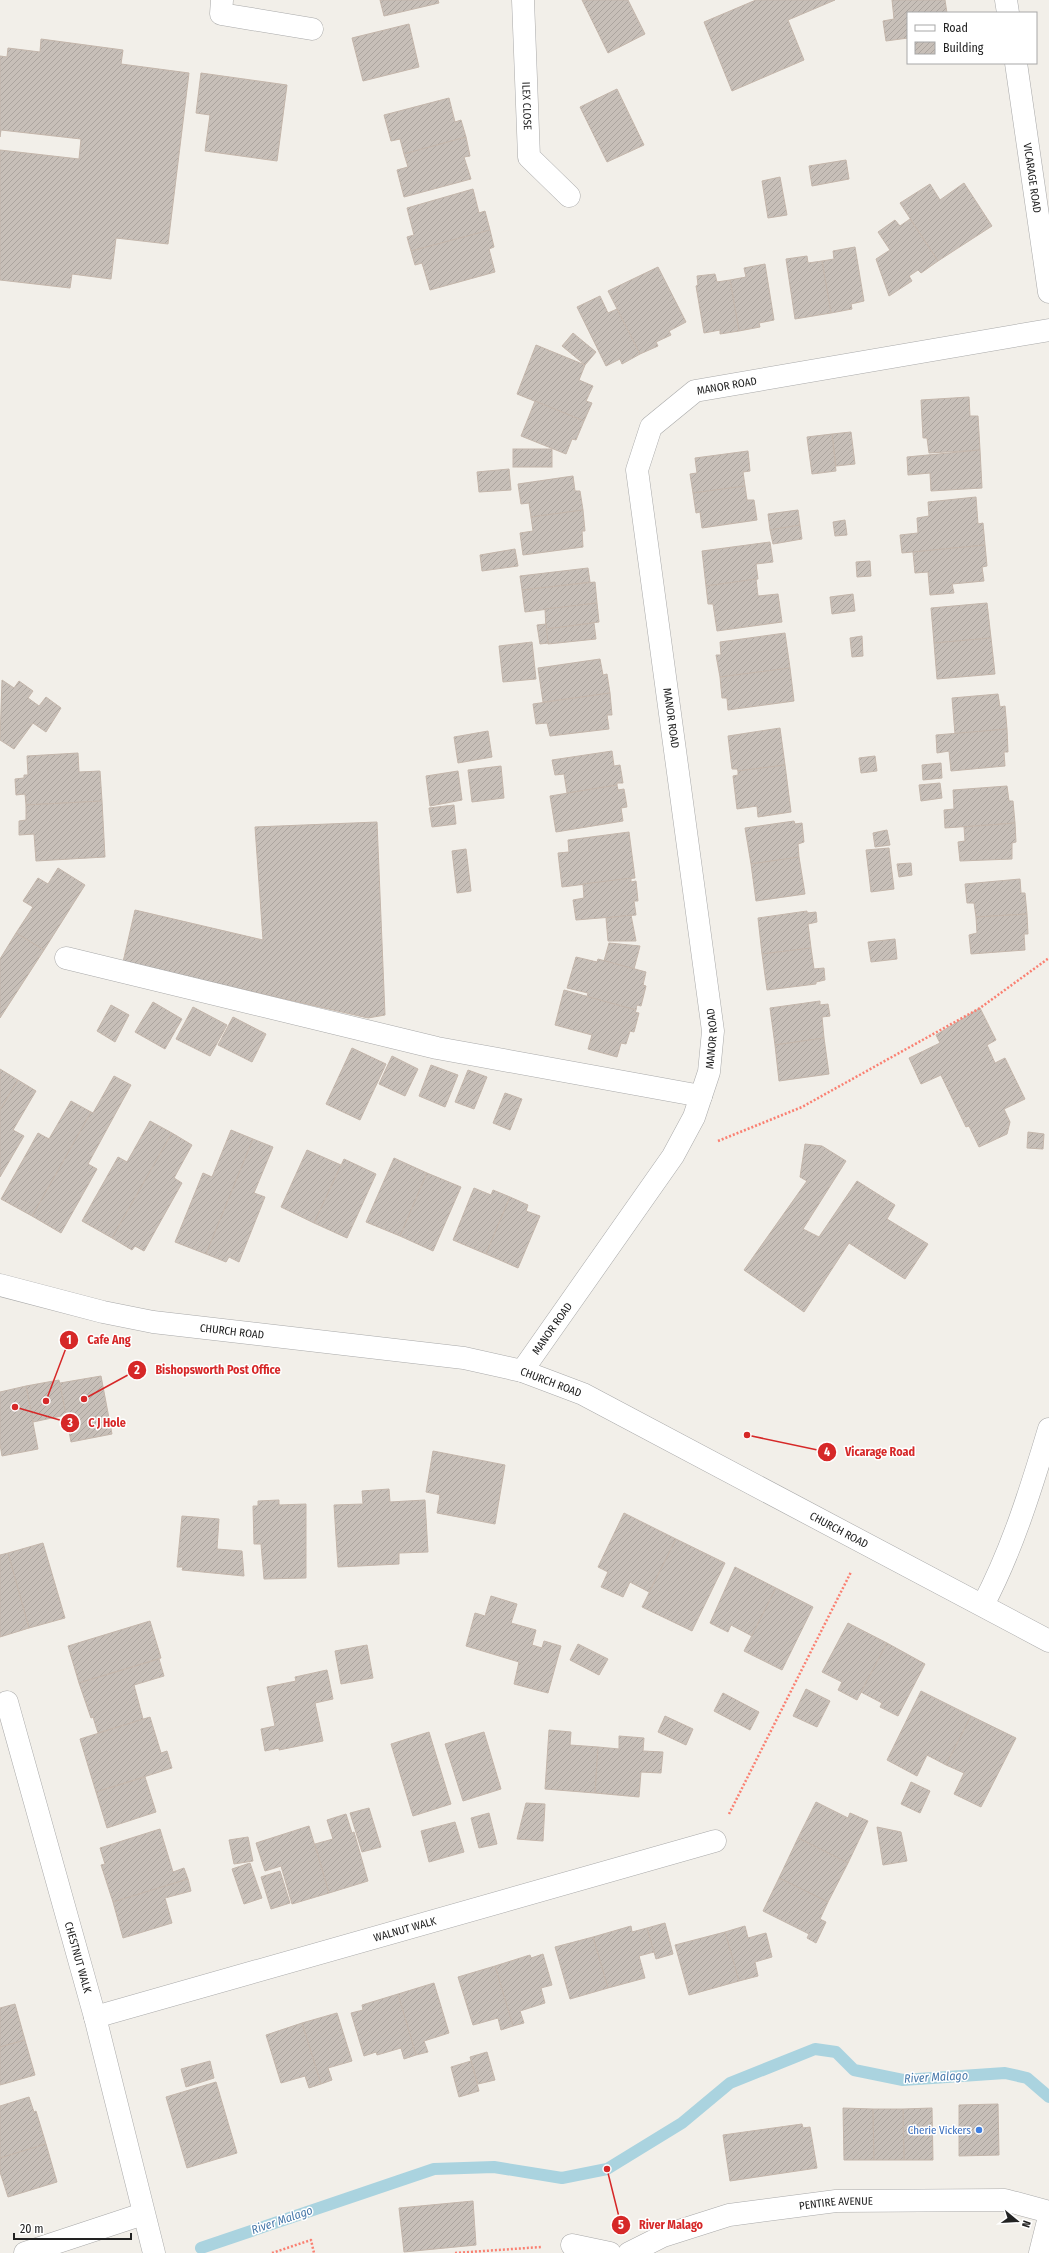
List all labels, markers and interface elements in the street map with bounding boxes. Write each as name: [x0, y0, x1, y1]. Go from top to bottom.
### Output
legend: [907, 12, 1037, 64]
text: Road: [943, 21, 968, 35]
text: Building: [943, 41, 984, 55]
street label: ILEX CLOSE: [520, 81, 534, 130]
street label: VICARAGE ROAD: [1021, 142, 1044, 214]
street label: MANOR ROAD: [696, 374, 758, 397]
street label: MANOR ROAD: [660, 687, 682, 749]
street label: MANOR ROAD: [703, 1008, 720, 1069]
street label: MANOR ROAD: [529, 1300, 575, 1357]
street label: CHURCH ROAD: [199, 1321, 265, 1341]
callout: Cafe Ang: [59, 1328, 138, 1352]
text: 1: [66, 1333, 72, 1347]
text: Cafe Ang: [87, 1333, 131, 1347]
callout: Bishopsworth Post Office: [127, 1358, 289, 1382]
text: 2: [133, 1363, 140, 1377]
text: Bishopsworth Post Office: [155, 1363, 281, 1377]
street label: CHURCH ROAD: [519, 1364, 583, 1399]
callout: C J Hole: [60, 1411, 134, 1435]
text: 3: [66, 1416, 73, 1430]
text: C J Hole: [88, 1416, 126, 1430]
callout: Vicarage Road: [817, 1440, 923, 1464]
text: 4: [824, 1445, 830, 1459]
text: Vicarage Road: [844, 1445, 915, 1459]
street label: CHURCH ROAD: [808, 1509, 871, 1551]
street label: WALNUT WALK: [372, 1914, 438, 1944]
street label: CHESTNUT WALK: [62, 1920, 94, 1994]
water label: River Malago: [904, 2068, 968, 2086]
place label: Cherie Vickers: [908, 2124, 971, 2137]
marker: Cherie Vickers: [974, 2125, 984, 2135]
street label: PENTIRE AVENUE: [798, 2194, 873, 2212]
north arrow: [997, 2201, 1037, 2241]
water label: River Malago: [249, 2203, 315, 2237]
callout: River Malago: [611, 2213, 711, 2237]
scale bar: [14, 2215, 131, 2241]
text: 5: [618, 2218, 624, 2232]
text: River Malago: [639, 2218, 704, 2232]
text: N: [1019, 2219, 1033, 2229]
text: 20 m: [20, 2222, 44, 2236]

